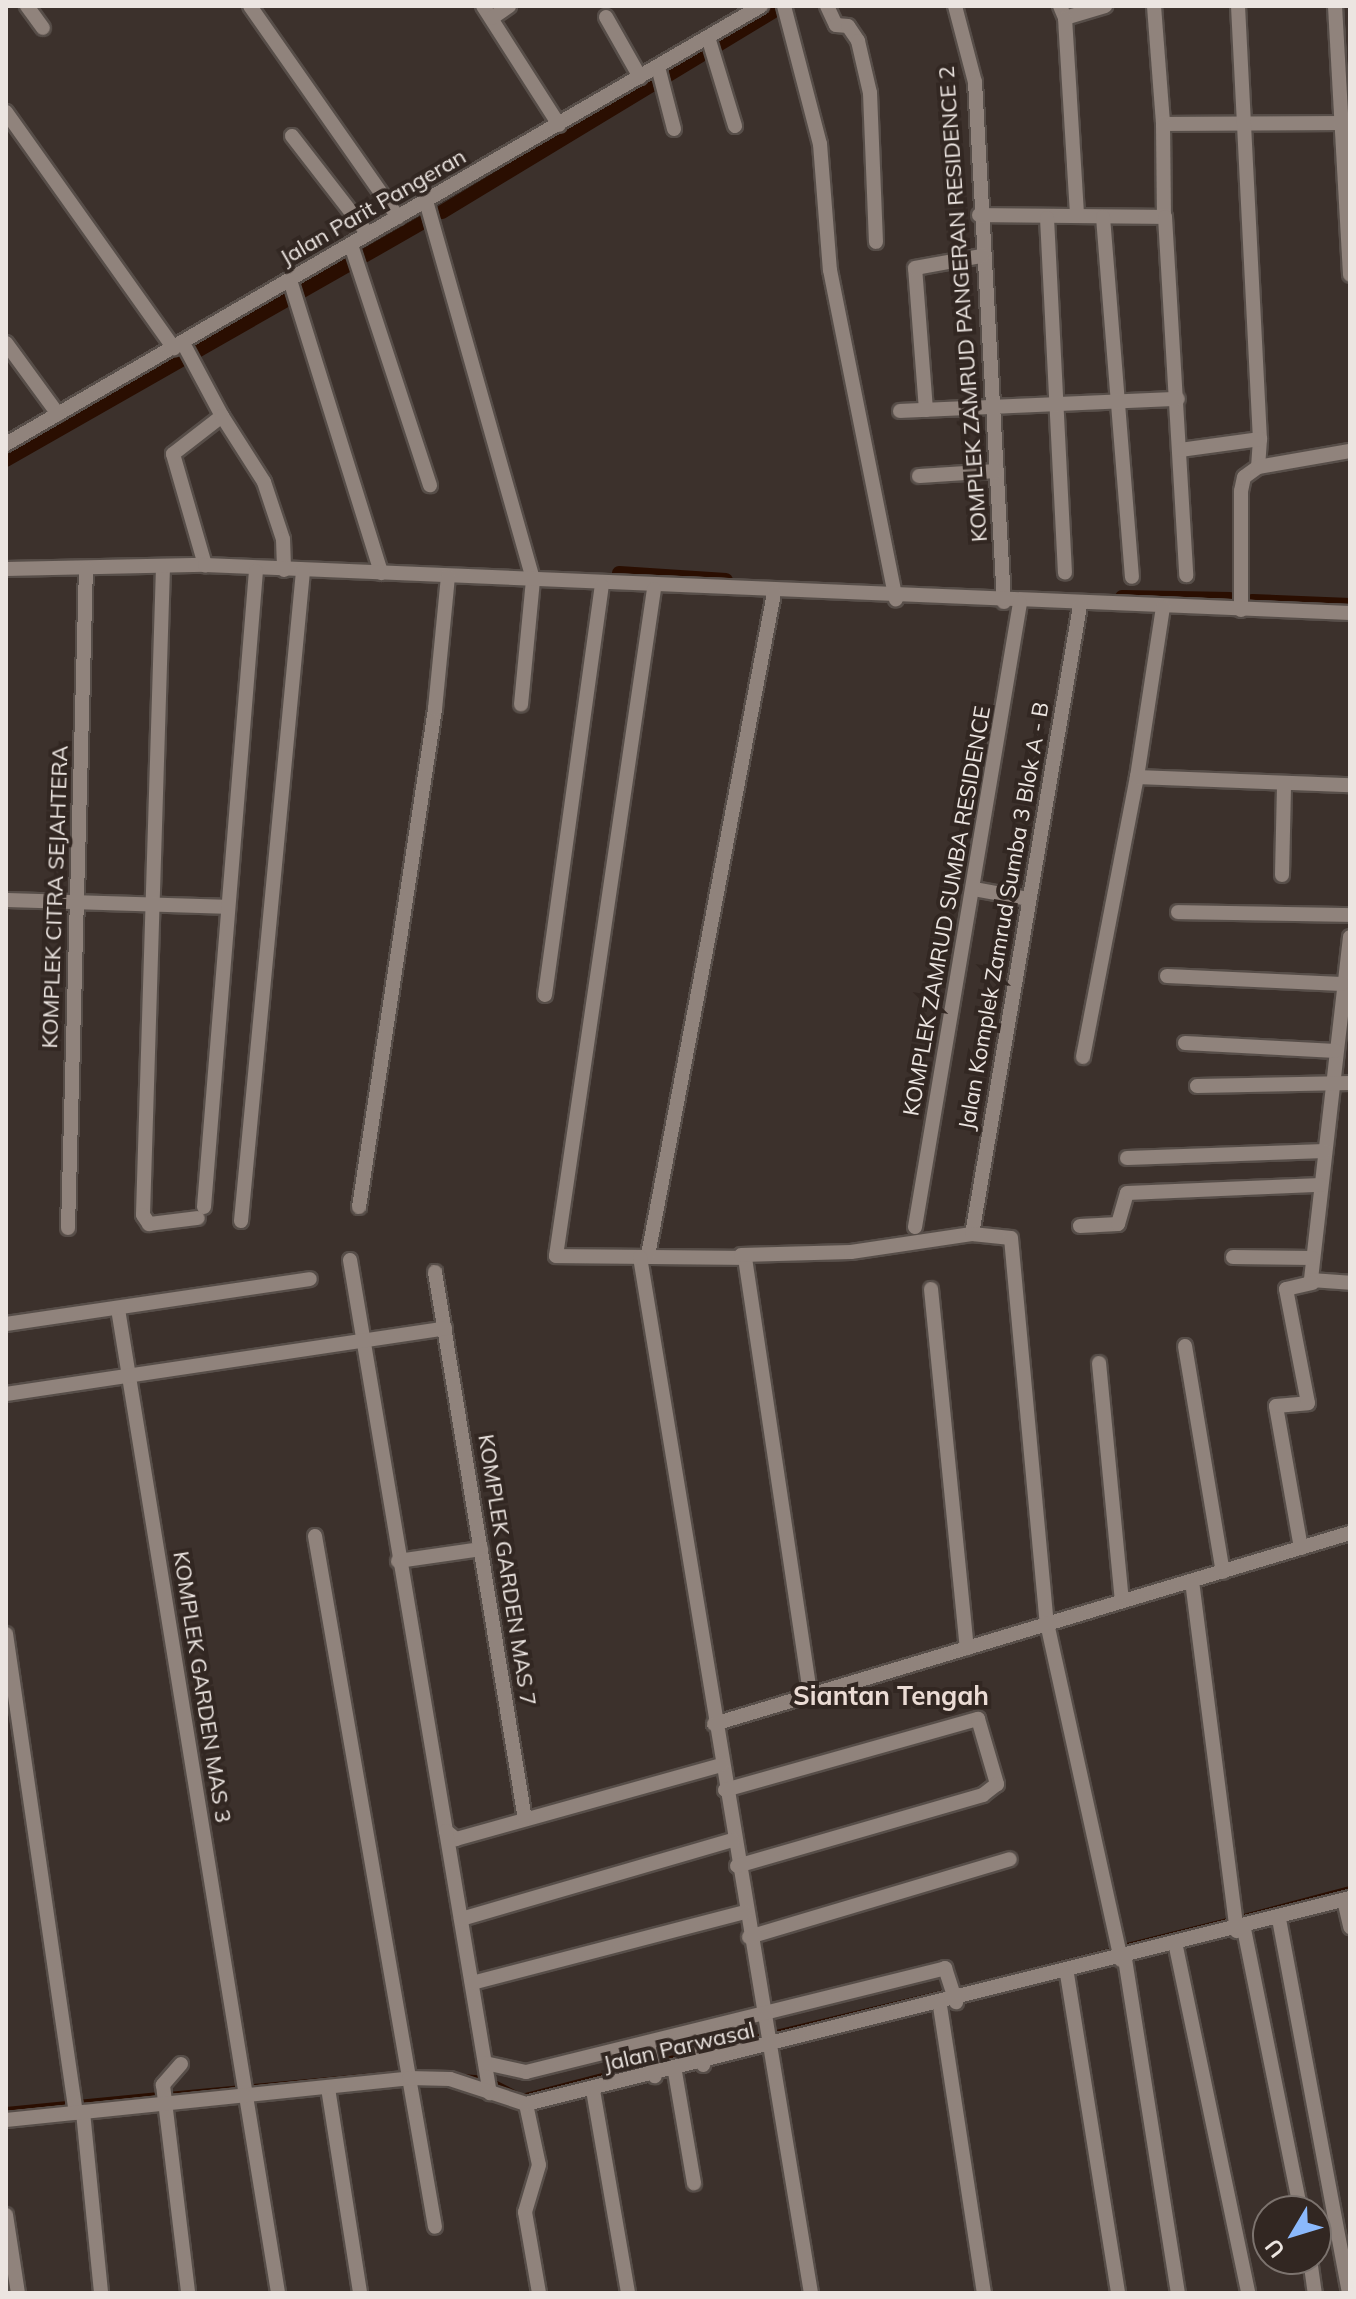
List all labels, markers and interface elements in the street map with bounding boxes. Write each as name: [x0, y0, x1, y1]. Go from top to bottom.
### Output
street label: KOMPLEK ZAMRUD PANGERAN RESIDENCE 2: [933, 65, 993, 543]
street label: Jalan Parit Pangeran: [275, 143, 471, 271]
street label: Jalan Komplek Zamrud Sumba 3 Blok A - B: [953, 700, 1055, 1132]
street label: KOMPLEK ZAMRUD SUMBA RESIDENCE: [898, 704, 996, 1118]
street label: KOMPLEK CITRA SEJAHTERA: [37, 745, 73, 1049]
street label: KOMPLEK GARDEN MAS 7: [472, 1432, 542, 1708]
street label: KOMPLEK GARDEN MAS 3: [167, 1549, 237, 1825]
district label: Siantan Tengah: [793, 1680, 989, 1712]
street label: Jalan Parwasal: [601, 2017, 757, 2077]
north arrow: [1252, 2195, 1332, 2275]
text: U: [1259, 2234, 1291, 2264]

